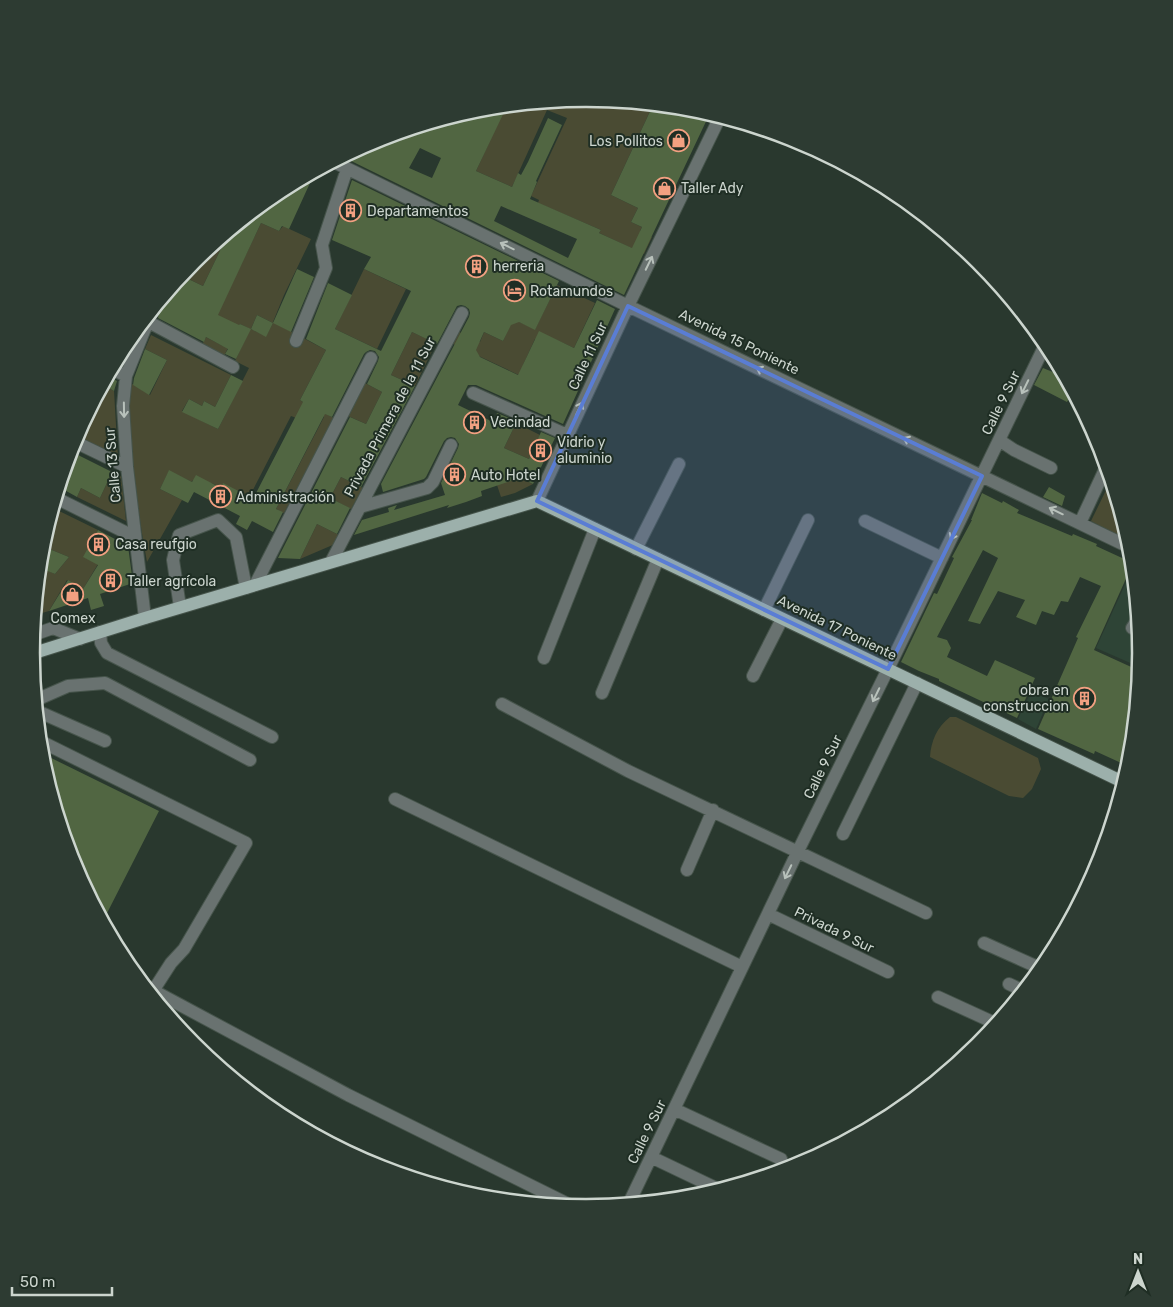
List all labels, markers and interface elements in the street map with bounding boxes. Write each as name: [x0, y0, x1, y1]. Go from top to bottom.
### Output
shop icon: Los Pollitos: [667, 129, 691, 153]
place label: Los Pollitos: [589, 133, 663, 150]
shop icon: Taller Ady: [653, 176, 677, 200]
place label: Taller Ady: [681, 180, 744, 197]
building icon: Departamentos: [339, 199, 363, 223]
place label: Departamentos: [367, 203, 468, 220]
one-way arrow: [499, 241, 514, 251]
building icon: herreria: [465, 254, 489, 278]
one-way arrow: [645, 256, 654, 271]
place label: herreria: [493, 258, 544, 275]
hotel icon: Rotamundos: [502, 279, 526, 303]
place label: Rotamundos: [530, 283, 613, 300]
street label: Avenida 15 Poniente: [676, 305, 802, 379]
street label: Calle 11 Sur: [565, 319, 611, 393]
street label: Privada Primera de la 11 Sur: [341, 333, 440, 500]
one-way arrow: [756, 366, 771, 375]
street label: Calle 9 Sur: [978, 368, 1024, 438]
one-way arrow: [1020, 379, 1029, 394]
one-way arrow: [119, 402, 129, 418]
one-way arrow: [575, 402, 585, 417]
building icon: Vecindad: [462, 410, 486, 434]
place label: Vecindad: [490, 414, 550, 431]
street label: Calle 13 Sur: [101, 426, 125, 503]
place label: Vidrio y aluminio: [557, 434, 612, 467]
one-way arrow: [902, 436, 917, 446]
building icon: Vidrio y aluminio: [529, 438, 553, 462]
building icon: Auto Hotel: [443, 463, 467, 487]
place label: Auto Hotel: [471, 467, 540, 484]
building icon: Administración: [208, 485, 232, 509]
place label: Administración: [236, 489, 335, 506]
one-way arrow: [1049, 506, 1064, 516]
one-way arrow: [949, 525, 958, 540]
building icon: Casa reufgio: [87, 532, 111, 556]
place label: Casa reufgio: [115, 536, 197, 553]
building icon: Taller agrícola: [99, 569, 123, 593]
place label: Taller agrícola: [127, 573, 216, 590]
shop icon: Comex: [61, 583, 85, 607]
street label: Avenida 17 Poniente: [775, 592, 900, 664]
place label: Comex: [50, 610, 96, 627]
place label: obra en construccion: [983, 682, 1069, 715]
building icon: obra en construccion: [1073, 686, 1097, 710]
one-way arrow: [870, 687, 880, 702]
street label: Calle 9 Sur: [800, 732, 846, 802]
one-way arrow: [783, 864, 792, 879]
street label: Privada 9 Sur: [791, 903, 877, 957]
street label: Calle 9 Sur: [624, 1097, 670, 1167]
north arrow: [1113, 1247, 1163, 1297]
text: N: [1133, 1251, 1143, 1268]
scale bar: [12, 1264, 112, 1296]
text: 50 m: [20, 1273, 55, 1291]

